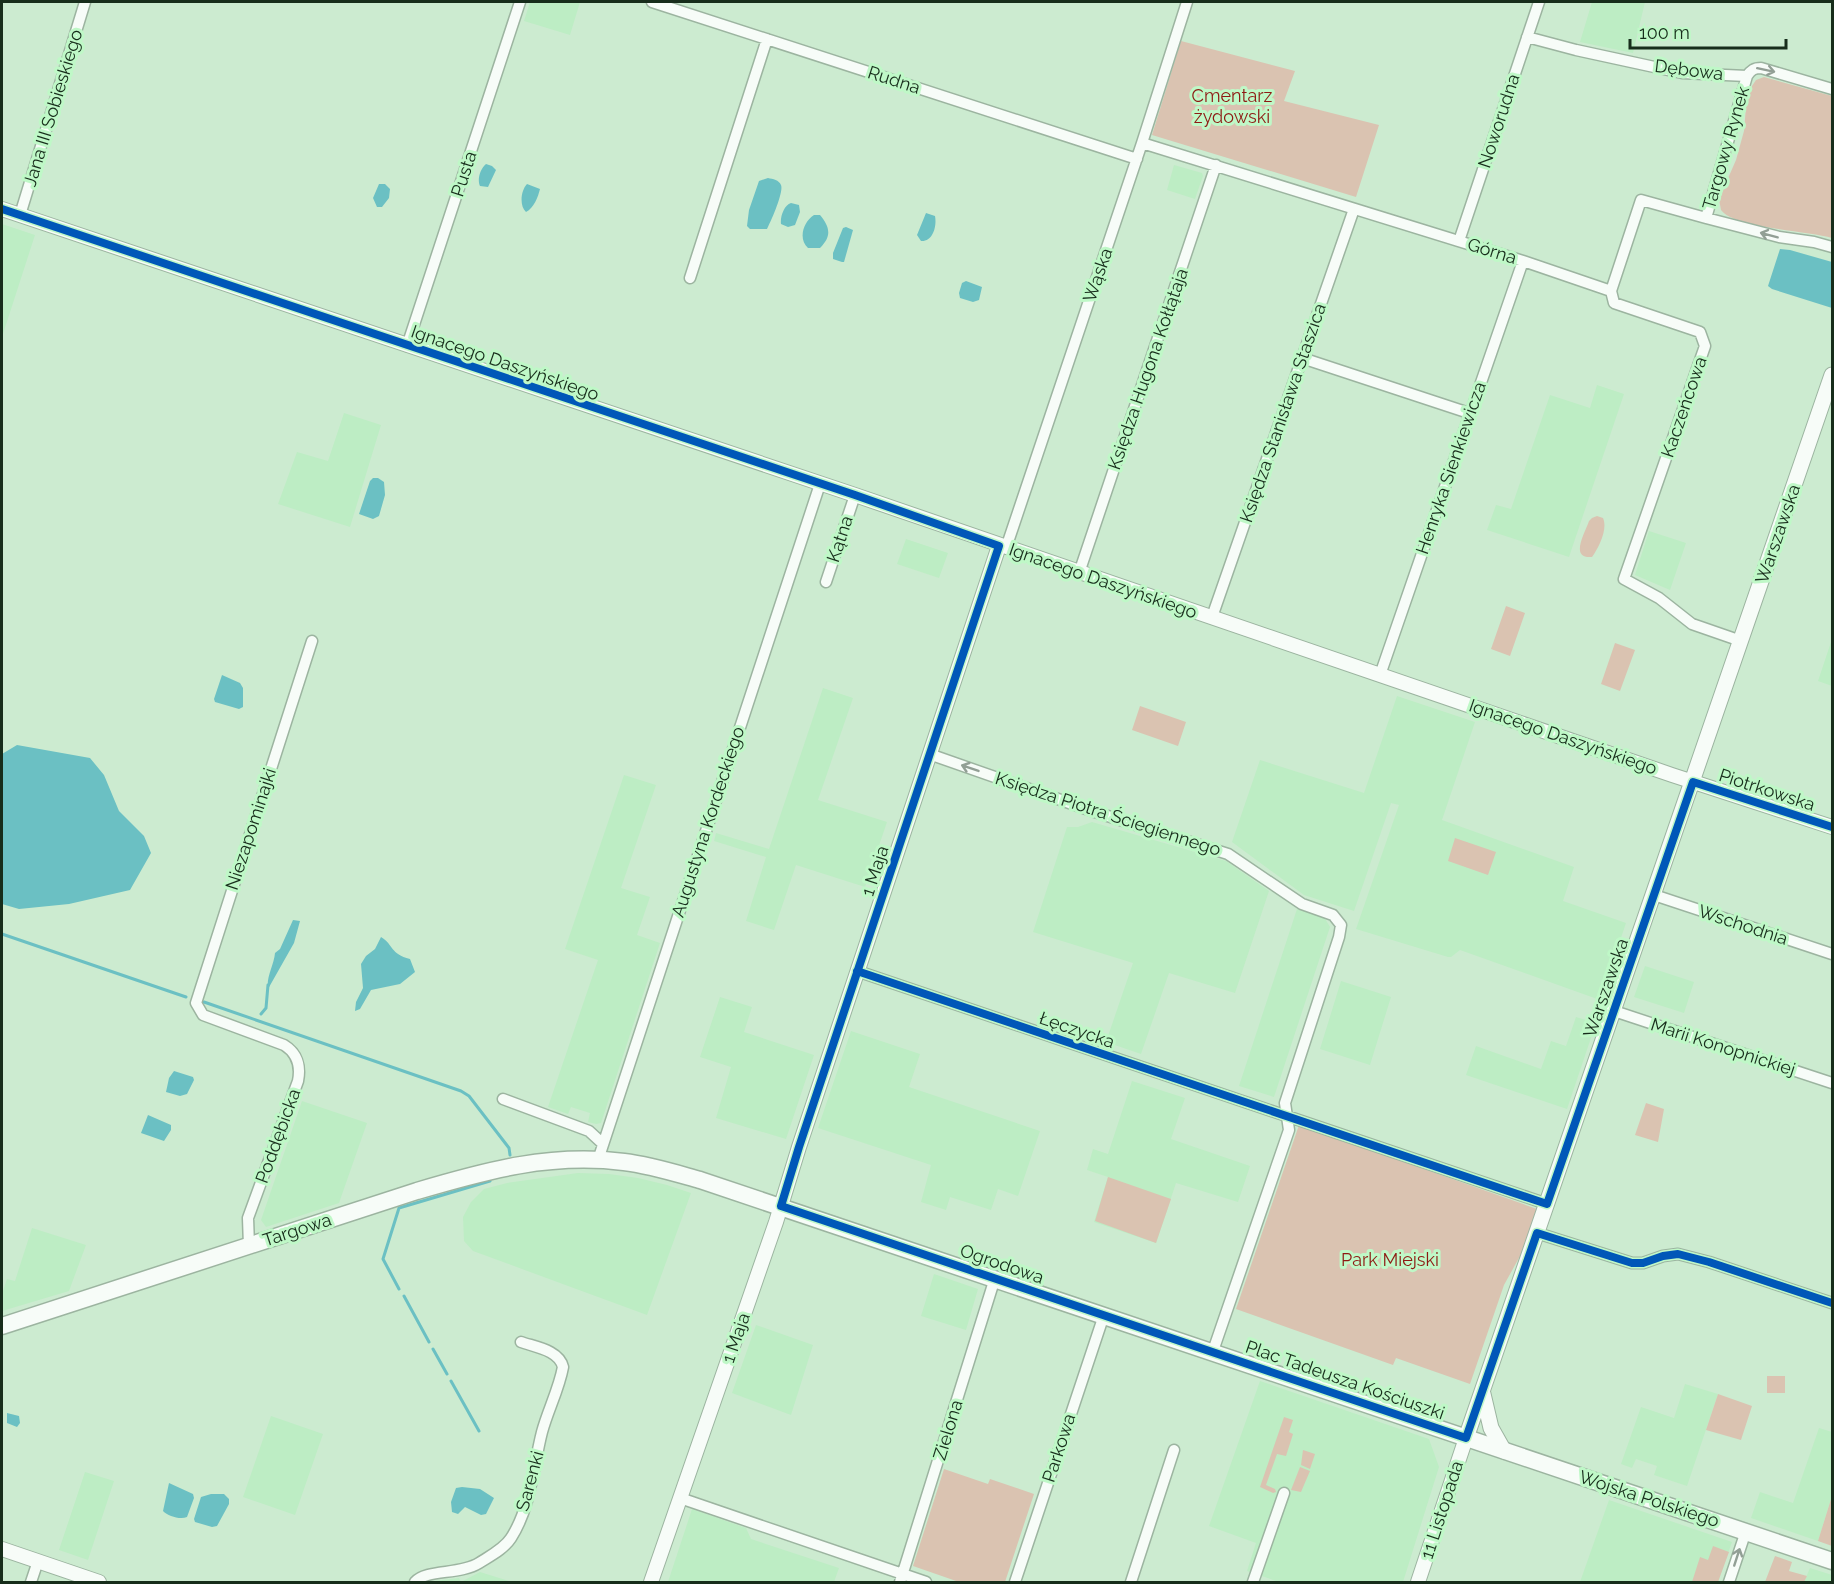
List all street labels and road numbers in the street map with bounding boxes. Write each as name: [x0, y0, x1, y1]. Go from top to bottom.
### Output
street label: Jana III Sobieskiego: [19, 27, 86, 189]
street label: Dębowa: [1653, 55, 1725, 84]
street label: Rudna: [865, 61, 923, 98]
street label: Noworudna: [1473, 71, 1524, 171]
street label: Targowy Rynek: [1698, 83, 1753, 212]
street label: Pusta: [446, 149, 481, 199]
street label: Górna: [1465, 233, 1519, 268]
street label: Wąska: [1079, 245, 1117, 305]
street label: Księdza Hugona Kołłątaja: [1103, 265, 1192, 472]
street label: Księdza Stanisława Staszica: [1235, 301, 1330, 525]
street label: Ignacego Daszyńskiego: [408, 320, 602, 405]
street label: Kaczeńcowa: [1656, 354, 1711, 460]
street label: Henryka Sienkiewicza: [1411, 379, 1490, 557]
street label: Warszawska: [1751, 481, 1804, 586]
street label: Kątna: [822, 513, 857, 565]
street label: Ignacego Daszyńskiego: [1006, 538, 1200, 623]
street label: Ignacego Daszyńskiego: [1466, 694, 1660, 779]
street label: Augustyna Kordeckiego: [667, 724, 748, 920]
street label: Piotrkowska: [1716, 764, 1818, 815]
street label: Niezapominajki: [221, 765, 280, 892]
street label: Księdza Piotra Ściegiennego: [993, 766, 1224, 860]
street label: 1 Maja: [857, 843, 892, 899]
street label: Wschodnia: [1696, 900, 1791, 949]
street label: Warszawska: [1579, 935, 1632, 1040]
street label: Łęczycka: [1037, 1007, 1118, 1052]
street label: Marii Konopnickiej: [1648, 1013, 1798, 1080]
street label: Poddębicka: [251, 1086, 304, 1186]
street label: Targowa: [260, 1209, 334, 1250]
street label: Ogrodowa: [958, 1239, 1047, 1288]
street label: 1 Maja: [717, 1310, 754, 1366]
street label: Plac Tadeusza Kościuszki: [1243, 1336, 1447, 1423]
street label: Zielona: [928, 1397, 967, 1462]
street label: Parkowa: [1038, 1411, 1079, 1485]
street label: Sarenki: [511, 1449, 548, 1513]
street label: 11 Listopada: [1416, 1458, 1467, 1561]
street label: Wojska Polskiego: [1576, 1466, 1722, 1531]

